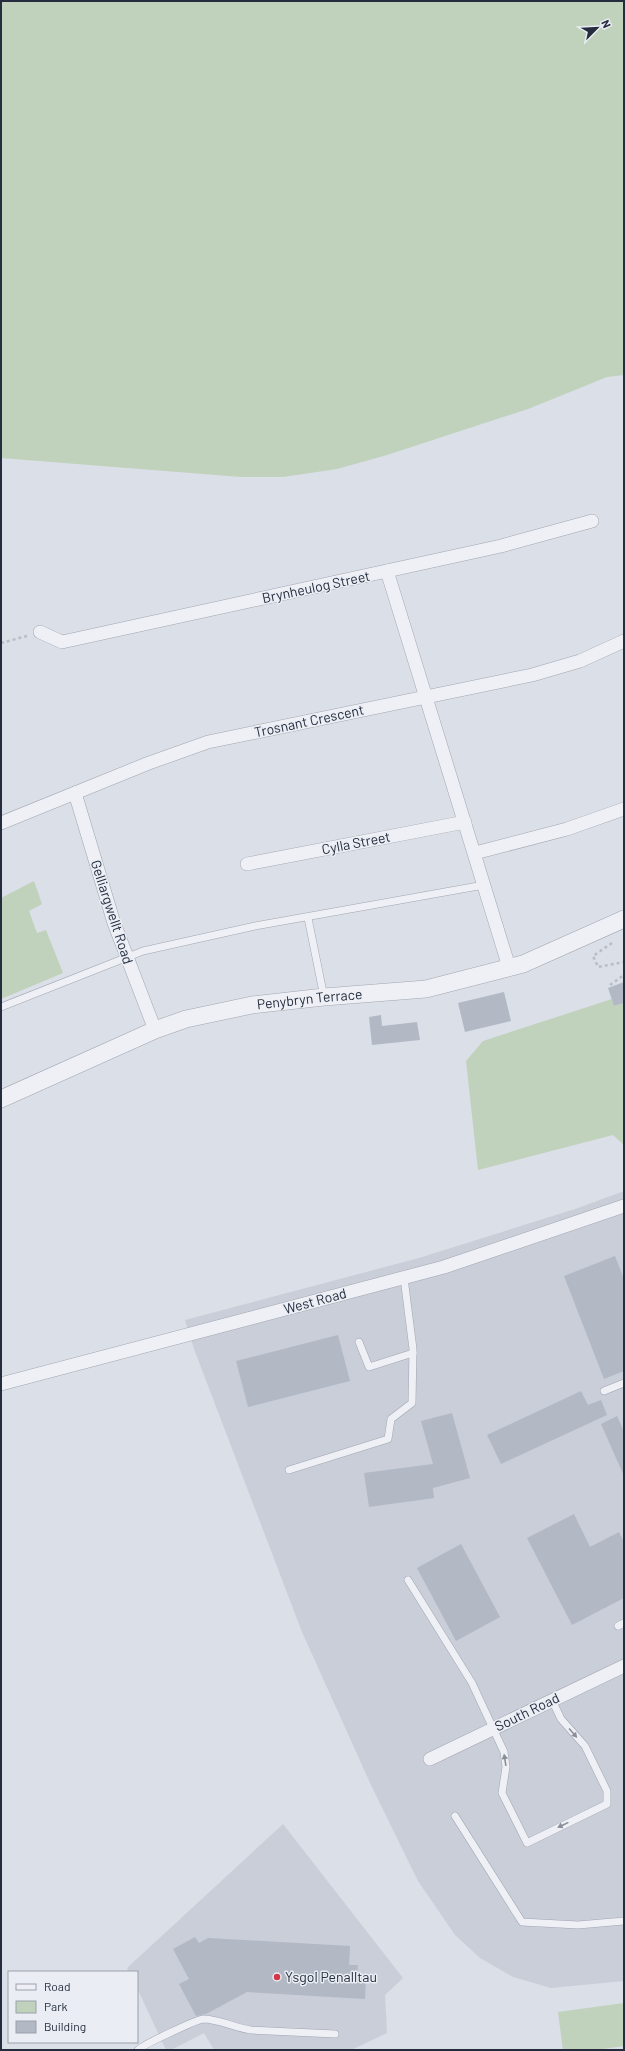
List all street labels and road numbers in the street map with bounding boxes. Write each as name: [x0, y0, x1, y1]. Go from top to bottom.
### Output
street label: Brynheulog Street: [260, 567, 371, 606]
street label: Trosnant Crescent: [252, 701, 365, 740]
street label: Cylla Street: [320, 828, 392, 857]
street label: Gelliargwellt Road: [88, 858, 137, 966]
street label: Penybryn Terrace: [256, 985, 363, 1012]
street label: West Road: [282, 1284, 348, 1317]
street label: South Road: [492, 1689, 562, 1734]

